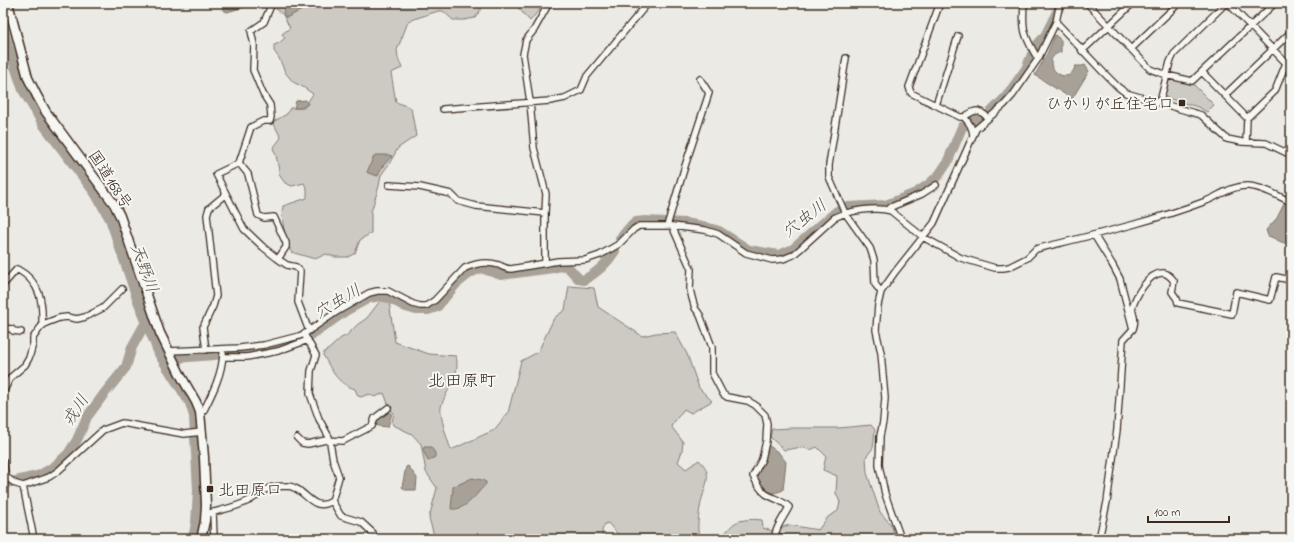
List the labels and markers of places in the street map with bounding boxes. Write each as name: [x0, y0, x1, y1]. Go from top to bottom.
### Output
place label: ひかりが丘住宅口: [1046, 93, 1174, 117]
marker: ひかりが丘住宅口: [1177, 98, 1187, 108]
place label: 北田原口: [218, 479, 282, 503]
marker: 北田原口: [205, 484, 215, 494]

